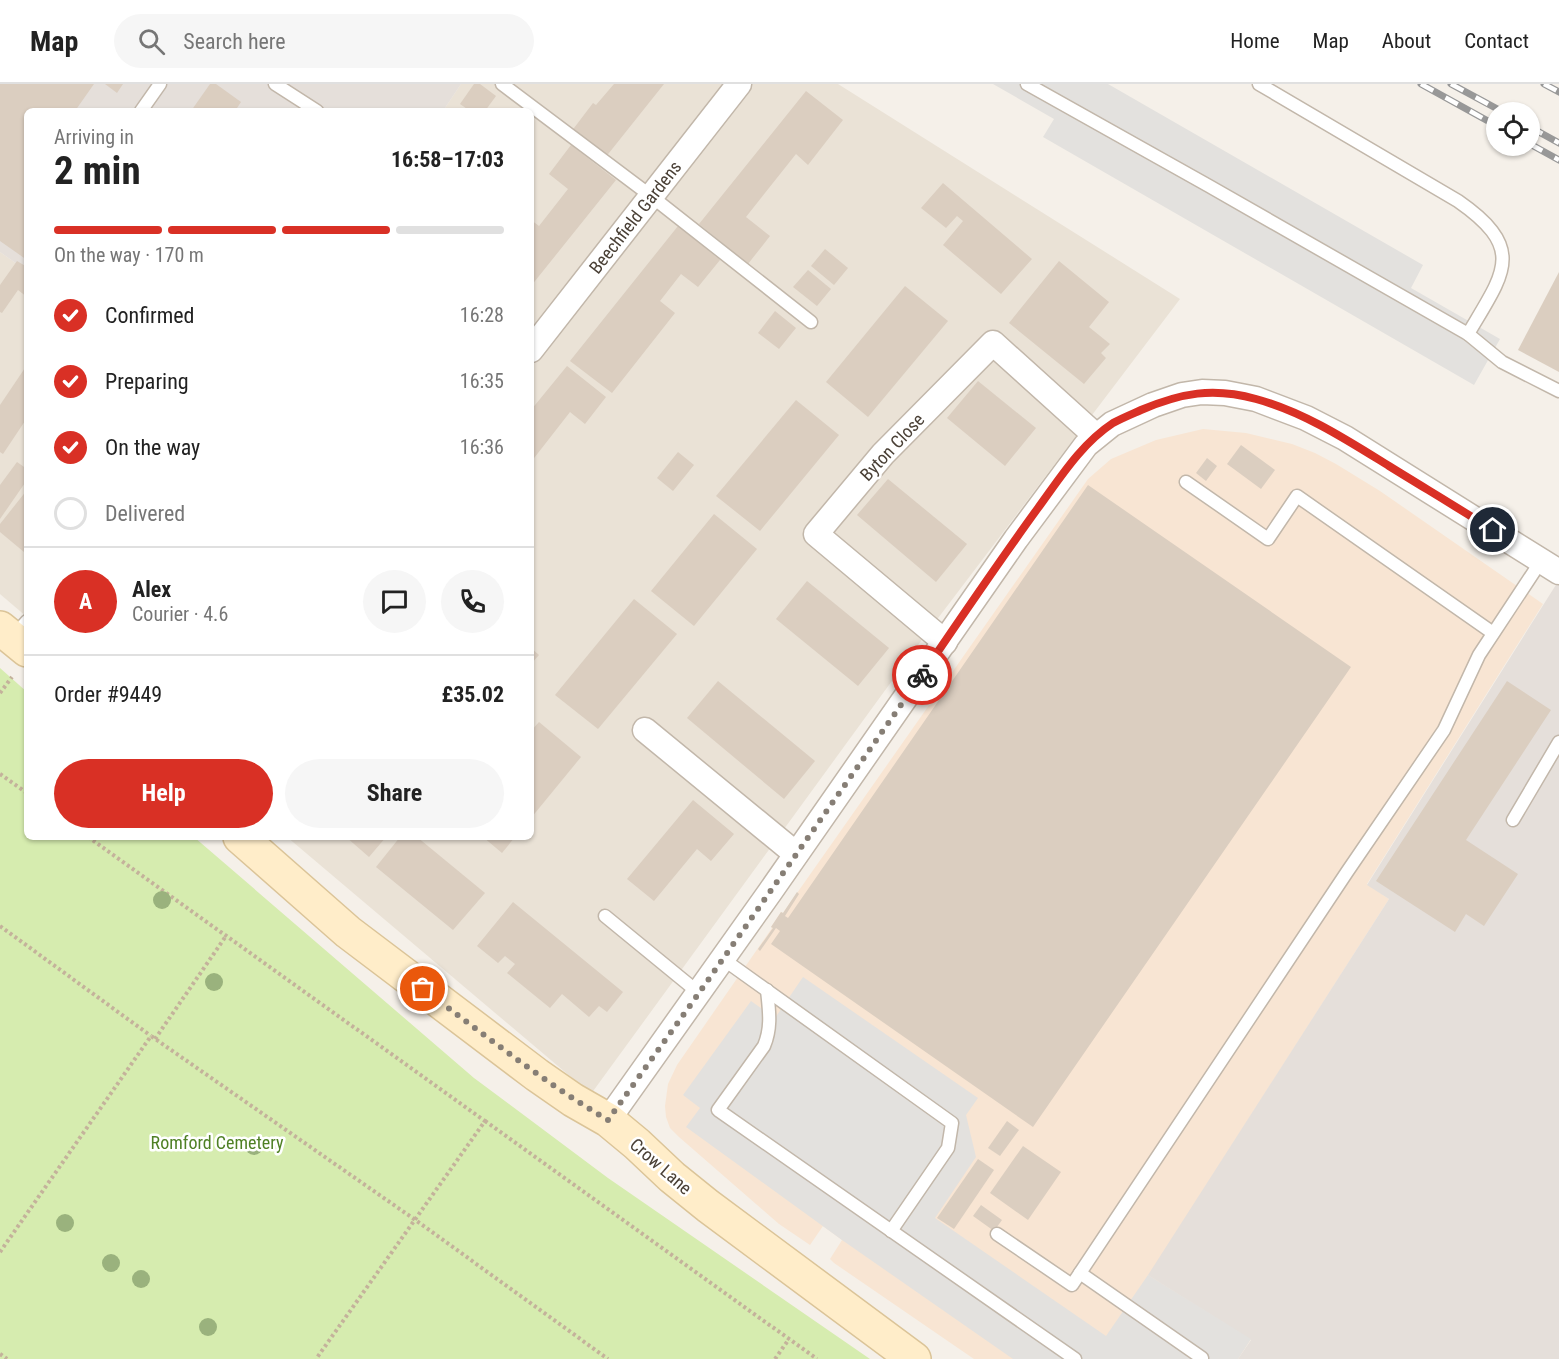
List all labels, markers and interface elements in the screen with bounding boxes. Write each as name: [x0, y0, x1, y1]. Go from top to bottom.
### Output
search box: [114, 14, 534, 68]
text: Map: [30, 25, 78, 58]
icon: search: [135, 25, 168, 58]
text: Search here: [183, 29, 286, 54]
text: Home: [1230, 29, 1280, 53]
text: Map: [1313, 29, 1349, 53]
text: About: [1382, 29, 1431, 53]
text: Contact: [1464, 29, 1529, 53]
map controls: [1486, 102, 1540, 156]
button: locate: [1486, 102, 1540, 156]
text: Arriving in: [54, 125, 134, 149]
text: 16:58–17:03: [391, 147, 504, 172]
text: 2 min: [54, 148, 141, 194]
street label: Beechfield Gardens: [585, 157, 685, 277]
text: On the way · 170 m: [54, 243, 204, 267]
icon: check: [54, 299, 87, 332]
text: Confirmed: [105, 303, 194, 328]
text: 16:28: [460, 303, 504, 327]
icon: check: [54, 365, 87, 398]
text: Preparing: [105, 369, 189, 394]
text: 16:35: [460, 369, 504, 393]
street label: Byton Close: [856, 409, 928, 485]
icon: check: [54, 431, 87, 464]
text: On the way: [105, 435, 200, 460]
text: 16:36: [460, 435, 504, 459]
text: Delivered: [105, 501, 185, 526]
pin: [1467, 504, 1518, 555]
icon: home: [1476, 513, 1509, 546]
button: chat: [363, 570, 426, 633]
button: phone: [441, 570, 504, 633]
text: Alex: [132, 577, 171, 602]
text: A: [79, 589, 92, 614]
text: Courier · 4.6: [132, 602, 228, 626]
courier: [892, 645, 952, 705]
icon: bike: [906, 659, 939, 692]
text: Order #9449: [54, 682, 162, 707]
text: £35.02: [442, 682, 504, 707]
button: Help: [54, 759, 273, 828]
button: Share: [285, 759, 504, 828]
pin: [397, 963, 448, 1014]
icon: bag: [406, 972, 439, 1005]
park label: Romford Cemetery: [151, 1132, 284, 1153]
street label: Crow Lane: [626, 1134, 696, 1198]

